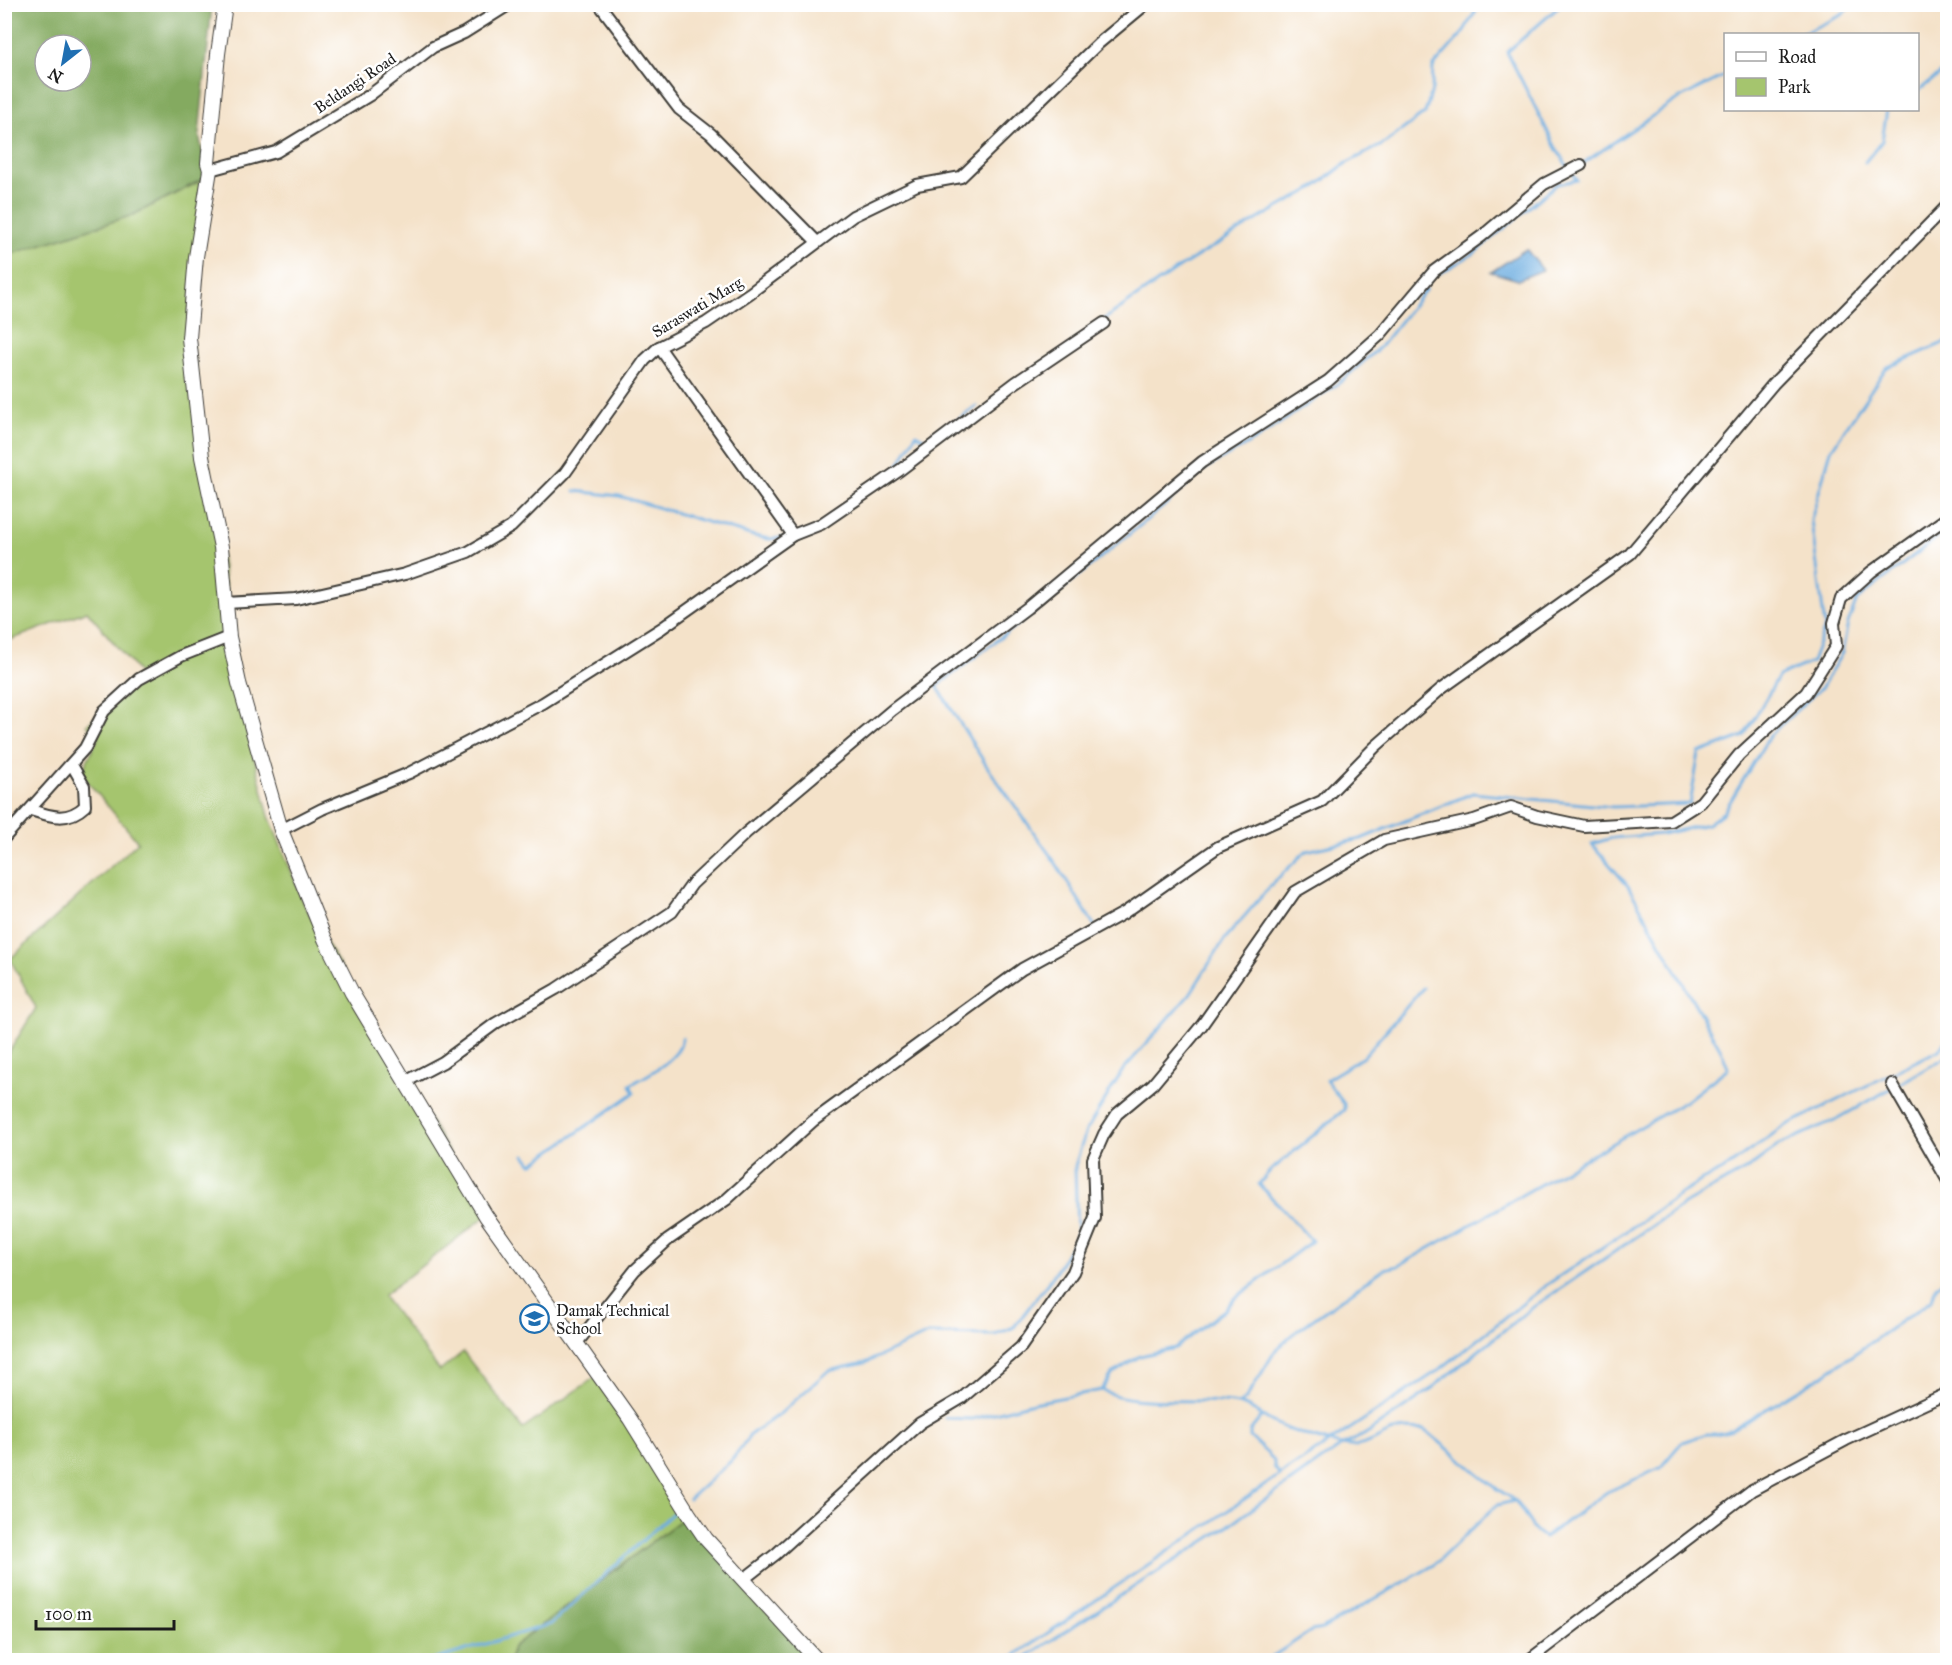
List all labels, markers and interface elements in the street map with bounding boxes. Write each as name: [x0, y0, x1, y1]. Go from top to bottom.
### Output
north arrow: [33, 33, 93, 93]
legend: [1724, 33, 1919, 111]
text: Road: [1778, 46, 1816, 68]
street label: Beldangi Road: [311, 49, 400, 118]
text: N: [44, 64, 66, 87]
text: Park: [1778, 76, 1811, 98]
street label: Saraswati Marg: [648, 272, 747, 342]
place label: Damak Technical School: [556, 1301, 670, 1338]
school or university icon: Damak Technical School: [519, 1303, 551, 1335]
scale bar: [36, 1593, 174, 1631]
text: 100 m: [45, 1603, 92, 1625]

